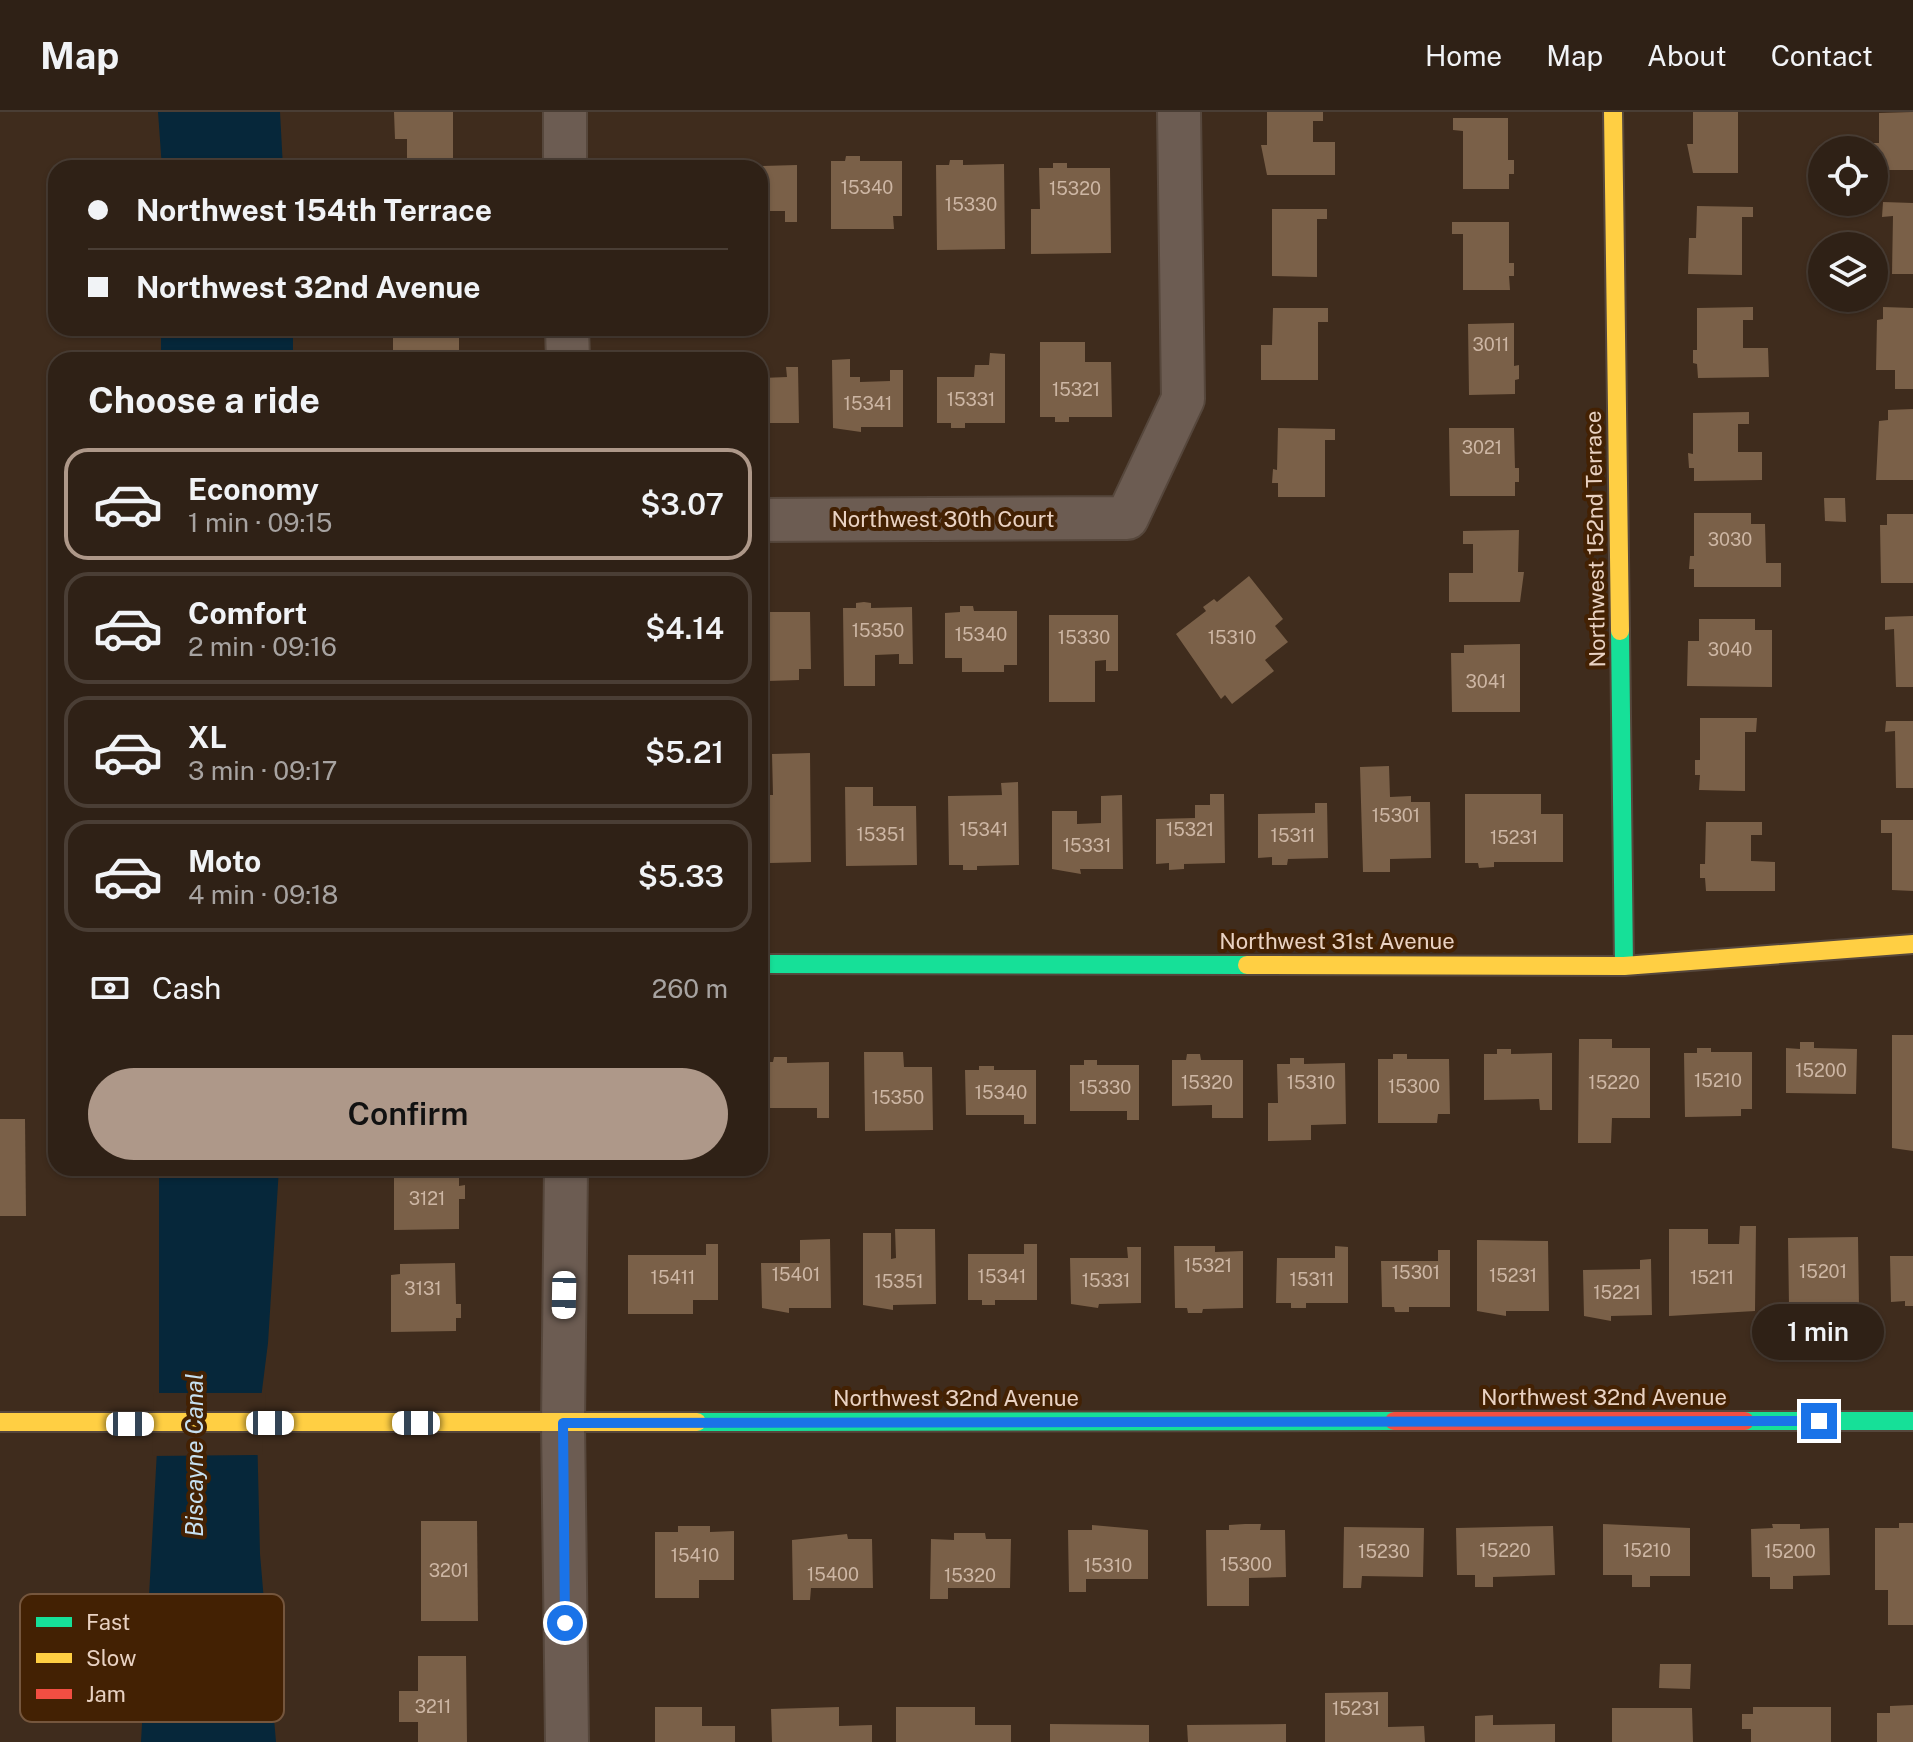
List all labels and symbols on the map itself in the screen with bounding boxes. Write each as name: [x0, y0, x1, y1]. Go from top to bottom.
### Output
house number: 15340: [841, 177, 893, 198]
house number: 15320: [1049, 178, 1101, 199]
house number: 15330: [945, 194, 997, 215]
house number: 3011: [1473, 334, 1509, 355]
house number: 15321: [1052, 379, 1100, 400]
house number: 15331: [947, 389, 995, 410]
house number: 15341: [844, 393, 892, 414]
street label: Northwest 152nd Terrace: [1580, 410, 1610, 668]
house number: 3021: [1462, 437, 1502, 458]
street label: Northwest 30th Court: [831, 506, 1055, 532]
house number: 3030: [1708, 529, 1752, 550]
house number: 15350: [852, 620, 904, 641]
house number: 15340: [955, 624, 1007, 645]
house number: 15330: [1058, 627, 1110, 648]
house number: 15310: [1208, 627, 1256, 648]
house number: 3040: [1708, 639, 1752, 660]
house number: 3041: [1466, 671, 1506, 692]
house number: 15301: [1372, 805, 1420, 826]
house number: 15341: [960, 819, 1008, 840]
house number: 15321: [1166, 819, 1214, 840]
house number: 15351: [856, 824, 906, 845]
house number: 15311: [1271, 825, 1315, 846]
house number: 15231: [1490, 827, 1538, 848]
house number: 15331: [1063, 835, 1111, 856]
street label: Northwest 31st Avenue: [1219, 928, 1455, 954]
house number: 15200: [1795, 1060, 1847, 1081]
house number: 15210: [1694, 1070, 1742, 1091]
house number: 15320: [1181, 1072, 1233, 1093]
house number: 15310: [1287, 1072, 1335, 1093]
house number: 15220: [1588, 1072, 1640, 1093]
house number: 15300: [1388, 1076, 1440, 1097]
house number: 15330: [1079, 1077, 1131, 1098]
house number: 15340: [975, 1082, 1027, 1103]
house number: 15350: [872, 1087, 924, 1108]
house number: 3121: [409, 1188, 445, 1209]
house number: 15321: [1184, 1255, 1232, 1276]
house number: 15201: [1799, 1261, 1847, 1282]
house number: 15301: [1392, 1262, 1440, 1283]
house number: 15401: [772, 1264, 820, 1285]
house number: 15231: [1489, 1265, 1537, 1286]
house number: 15341: [978, 1266, 1026, 1287]
house number: 15411: [651, 1267, 695, 1288]
house number: 15211: [1690, 1267, 1734, 1288]
house number: 15311: [1290, 1269, 1334, 1290]
house number: 15331: [1082, 1270, 1130, 1291]
car: [552, 1271, 576, 1319]
house number: 15351: [874, 1271, 924, 1292]
house number: 3131: [404, 1278, 442, 1299]
house number: 15221: [1593, 1282, 1641, 1303]
callout: 1 min: [1753, 1305, 1885, 1361]
water label: Biscayne Canal: [180, 1373, 208, 1537]
street label: Northwest 32nd Avenue: [1481, 1384, 1727, 1410]
street label: Northwest 32nd Avenue: [833, 1385, 1079, 1411]
route end: [1801, 1403, 1837, 1439]
car: [246, 1411, 294, 1435]
car: [392, 1411, 440, 1435]
car: [106, 1412, 154, 1436]
house number: 15220: [1479, 1540, 1531, 1561]
house number: 15210: [1623, 1540, 1671, 1561]
house number: 15230: [1358, 1541, 1410, 1562]
house number: 15200: [1764, 1541, 1816, 1562]
house number: 15410: [671, 1545, 719, 1566]
house number: 15300: [1220, 1554, 1272, 1575]
house number: 15310: [1084, 1555, 1132, 1576]
house number: 3201: [429, 1560, 469, 1581]
house number: 15400: [807, 1564, 859, 1585]
house number: 15320: [944, 1565, 996, 1586]
legend: [20, 1594, 284, 1722]
route start: [547, 1605, 583, 1641]
text: Fast: [86, 1609, 130, 1635]
text: Slow: [86, 1645, 136, 1671]
text: Jam: [86, 1681, 126, 1707]
house number: 3211: [415, 1696, 451, 1717]
house number: 15231: [1332, 1698, 1380, 1719]

